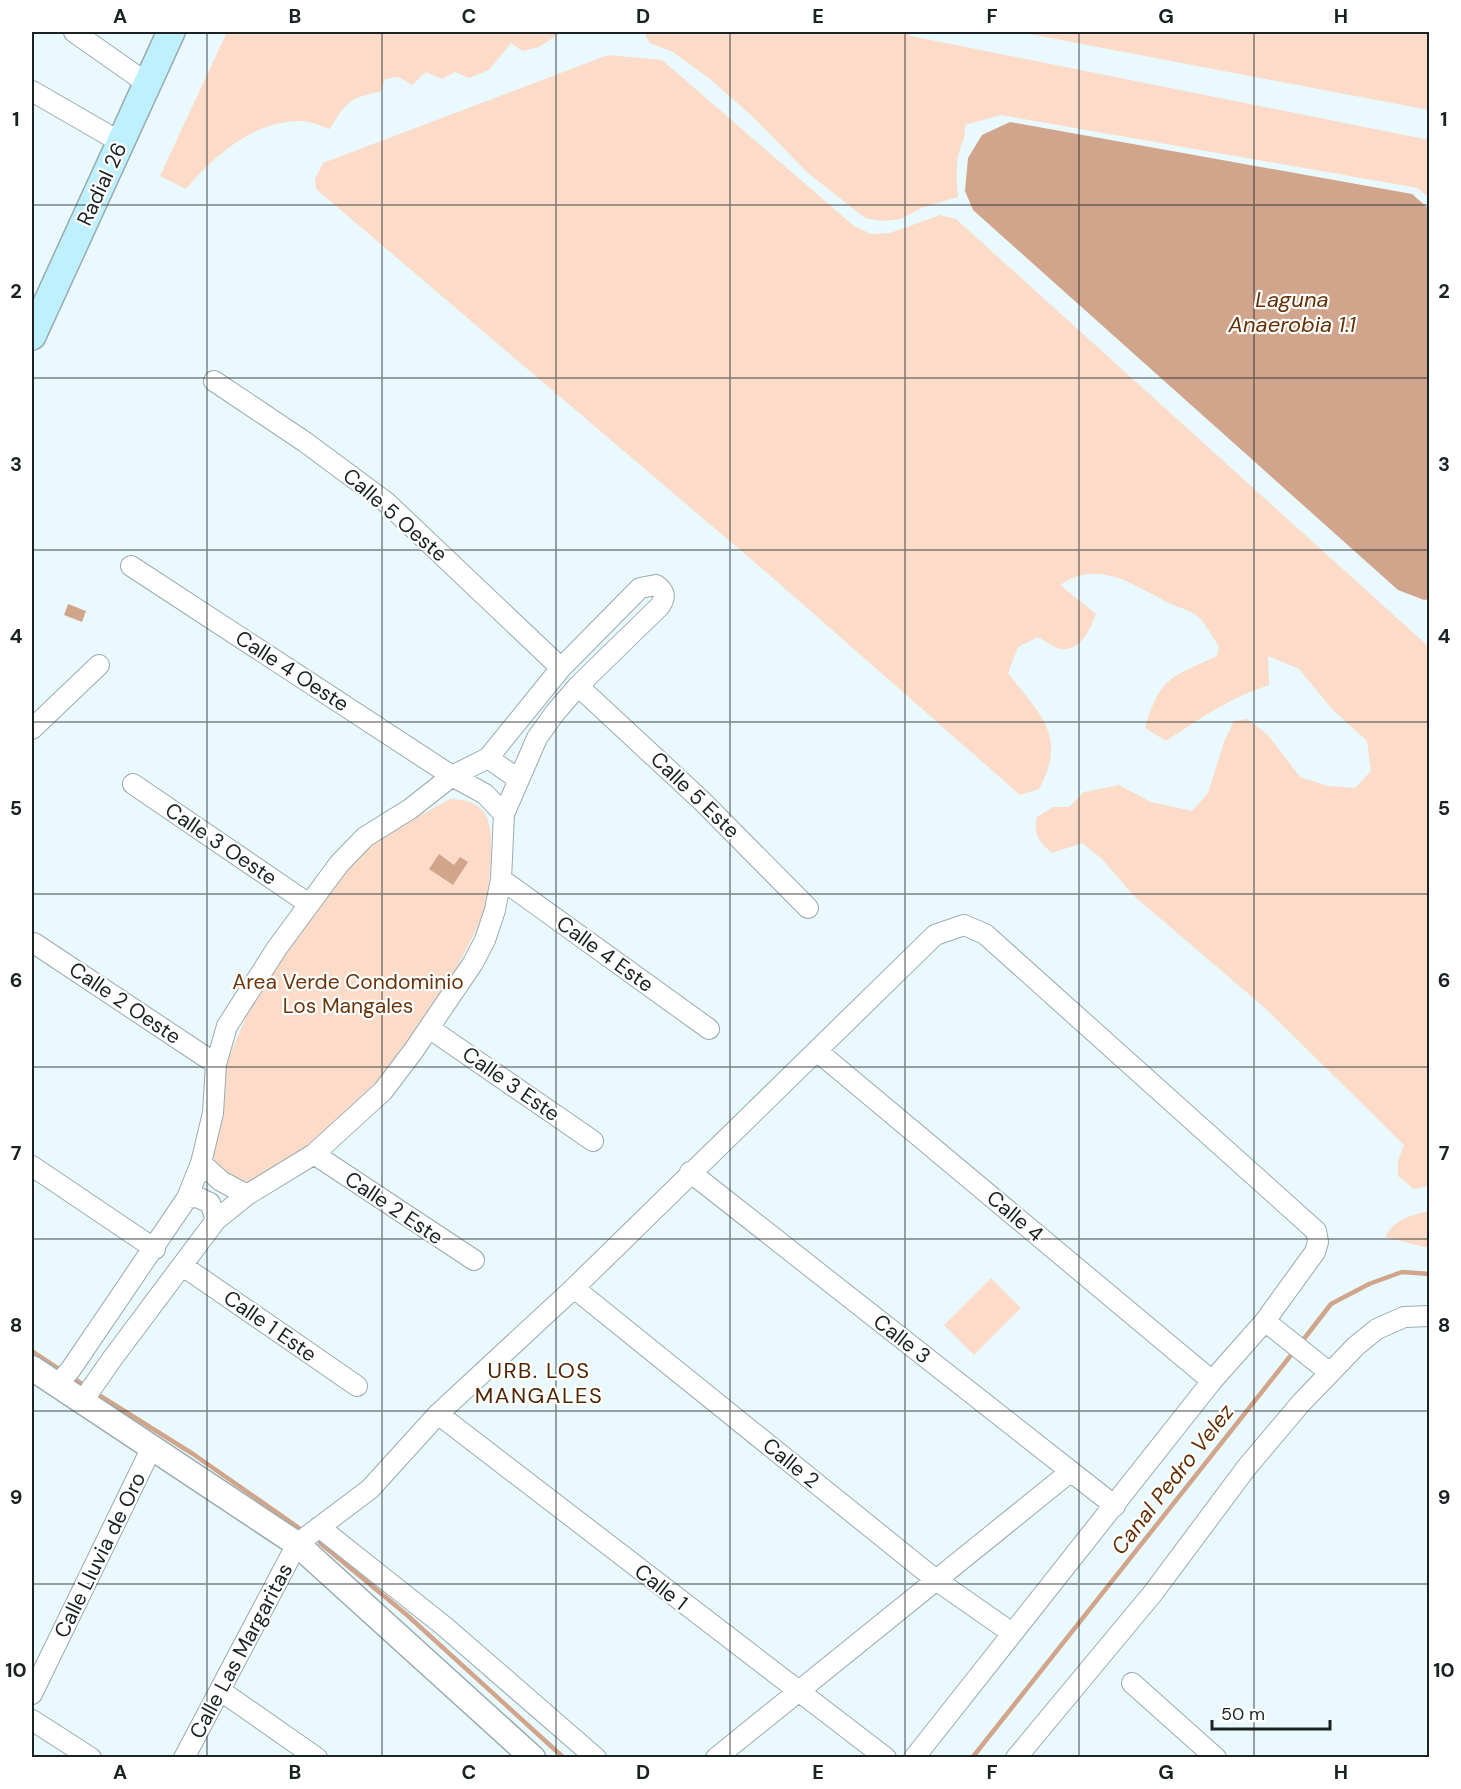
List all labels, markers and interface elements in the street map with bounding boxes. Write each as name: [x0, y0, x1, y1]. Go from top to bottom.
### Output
text: A: [113, 3, 127, 29]
text: B: [289, 3, 301, 29]
text: C: [462, 3, 476, 29]
text: D: [636, 3, 650, 29]
text: E: [812, 3, 824, 29]
text: F: [986, 3, 998, 29]
text: G: [1158, 3, 1174, 29]
text: H: [1334, 3, 1348, 29]
text: 1: [12, 106, 20, 132]
text: 1: [1440, 106, 1448, 132]
street label: Radial 26: [71, 138, 133, 230]
text: 2: [10, 278, 22, 304]
text: 2: [1438, 278, 1450, 304]
water label: Laguna Anaerobia 1.1: [1227, 285, 1356, 339]
text: 3: [10, 451, 22, 477]
text: 3: [1438, 451, 1450, 477]
street label: Calle 5 Oeste: [337, 462, 453, 568]
text: 4: [10, 623, 23, 649]
text: 4: [1438, 623, 1451, 649]
street label: Calle 4 Oeste: [230, 624, 354, 718]
street label: Calle 5 Este: [644, 745, 746, 845]
text: 5: [10, 795, 22, 821]
text: 5: [1438, 795, 1450, 821]
street label: Calle 3 Oeste: [159, 796, 283, 892]
street label: Calle 4 Este: [551, 909, 659, 999]
street label: Calle 2 Oeste: [64, 955, 186, 1051]
text: 6: [10, 967, 22, 993]
text: 6: [1438, 967, 1450, 993]
park label: Area Verde Condominio Los Mangales: [232, 968, 464, 1020]
street label: Calle 3 Este: [457, 1040, 565, 1128]
text: 7: [11, 1140, 22, 1166]
text: 7: [1439, 1140, 1450, 1166]
street label: Calle 2 Este: [339, 1165, 449, 1251]
street label: Calle 4: [981, 1184, 1050, 1248]
street label: Calle 1 Este: [218, 1284, 322, 1368]
street label: Calle 3: [867, 1308, 937, 1370]
text: 8: [10, 1312, 22, 1338]
text: 8: [1438, 1312, 1450, 1338]
district label: URB. LOS MANGALES: [475, 1356, 603, 1410]
water label: Canal Pedro Velez: [1105, 1397, 1241, 1561]
street label: Calle 2: [757, 1432, 825, 1494]
street label: Calle Lluvia de Oro: [48, 1468, 152, 1642]
text: 9: [10, 1484, 22, 1510]
text: 9: [1438, 1484, 1450, 1510]
street label: Calle Las Margaritas: [183, 1558, 299, 1744]
street label: Calle 1: [629, 1558, 693, 1616]
text: 10: [5, 1657, 27, 1683]
text: 10: [1433, 1657, 1455, 1683]
scale bar: [1212, 1693, 1330, 1731]
text: 50 m: [1221, 1702, 1265, 1726]
text: A: [113, 1759, 127, 1785]
text: B: [289, 1759, 301, 1785]
text: C: [462, 1759, 476, 1785]
text: D: [636, 1759, 650, 1785]
text: E: [812, 1759, 824, 1785]
text: F: [986, 1759, 998, 1785]
text: G: [1158, 1759, 1174, 1785]
text: H: [1334, 1759, 1348, 1785]

